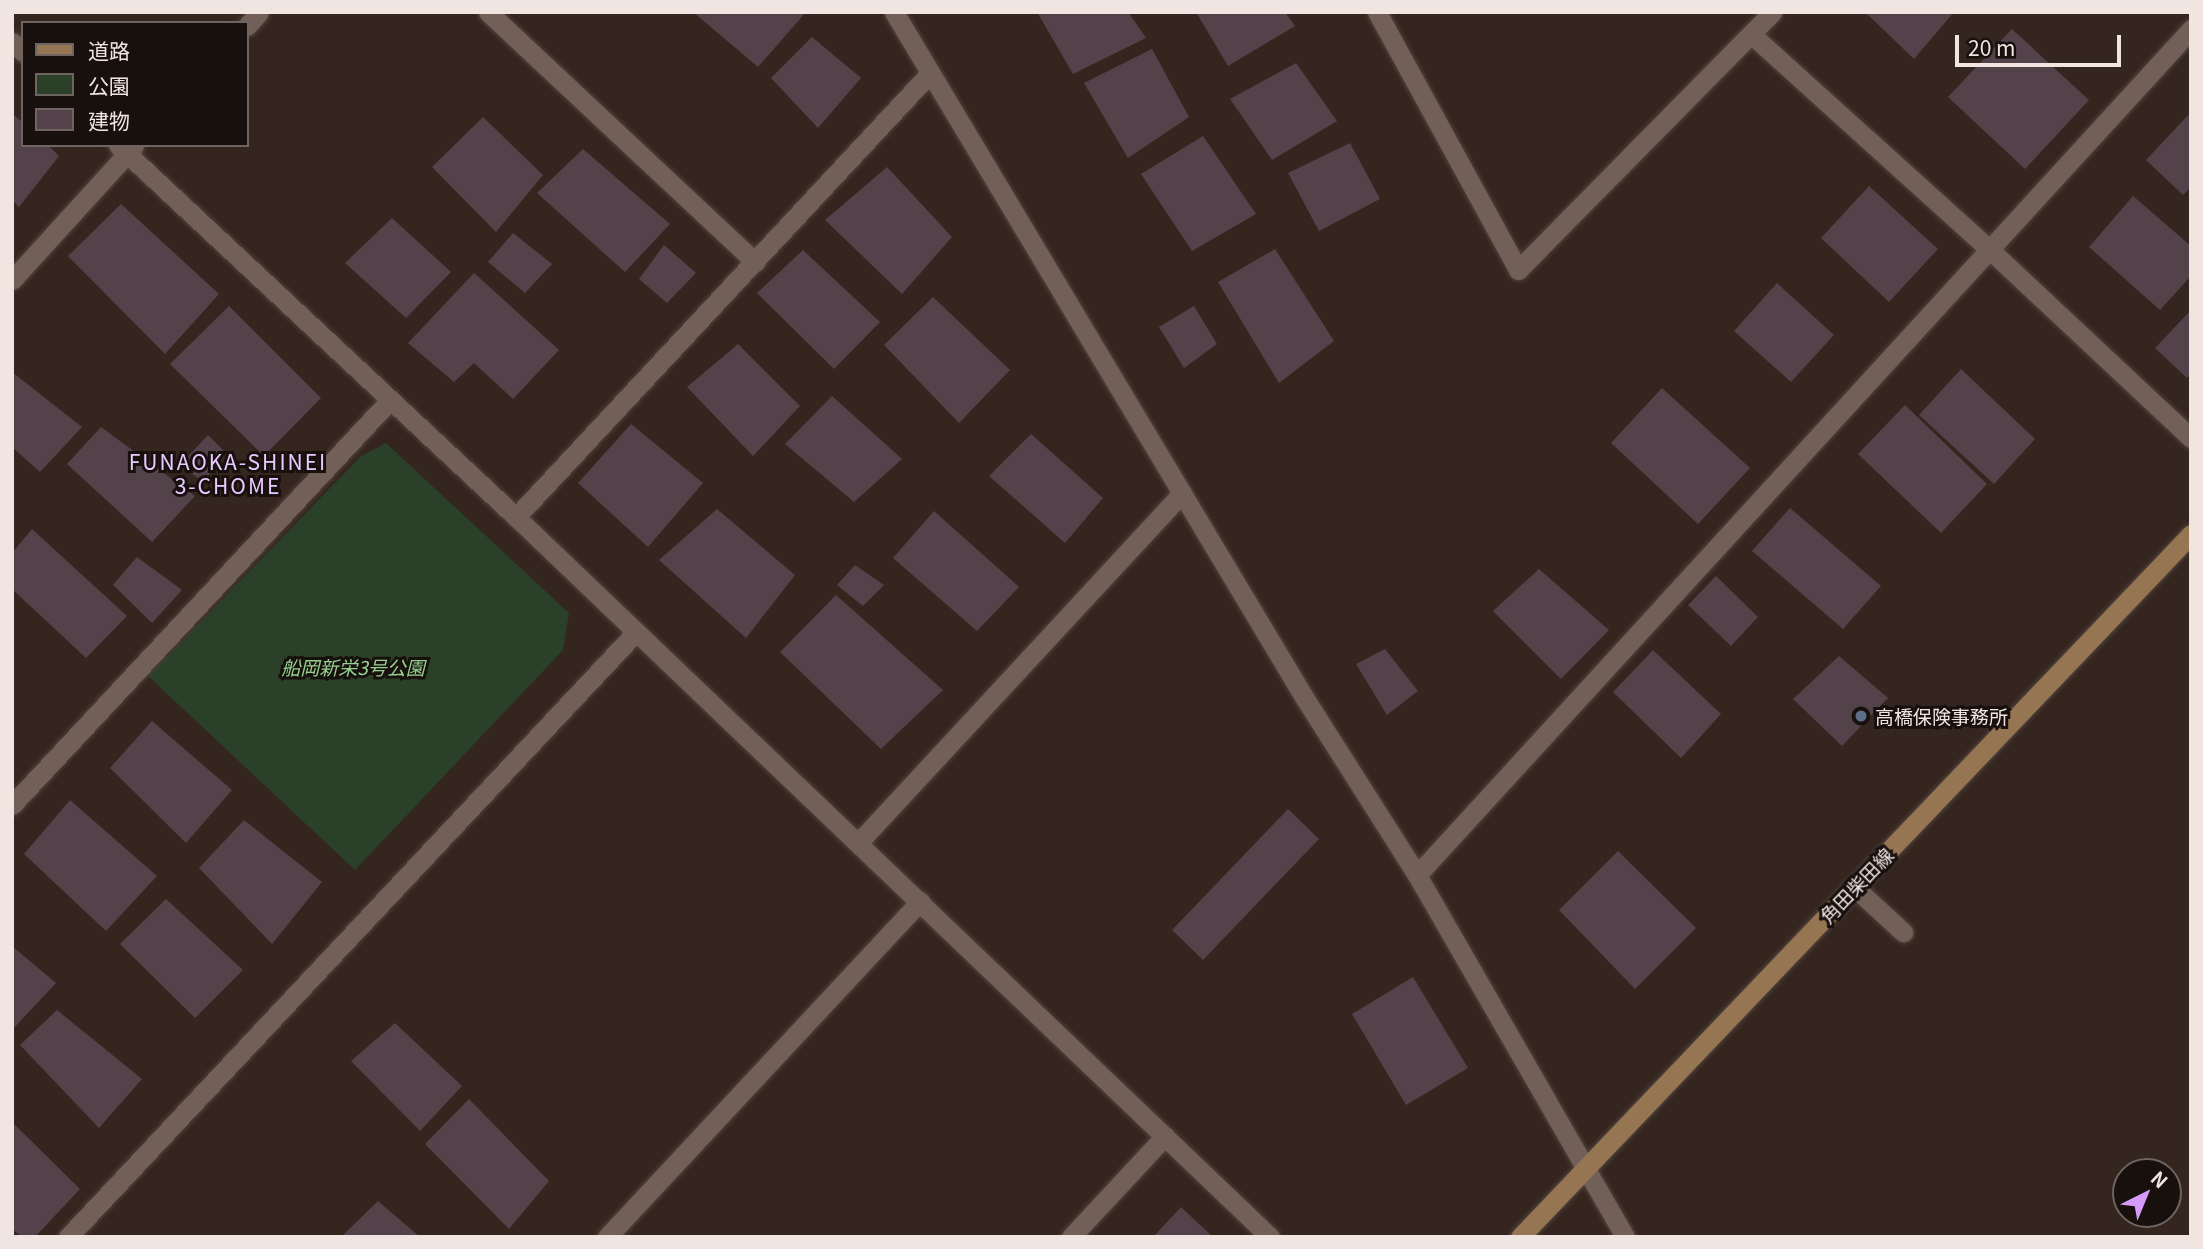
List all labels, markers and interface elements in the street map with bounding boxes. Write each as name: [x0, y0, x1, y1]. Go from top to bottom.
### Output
legend: [21, 21, 248, 147]
scale bar: [1958, 21, 2124, 65]
text: 20 m: [1968, 32, 2015, 62]
text: 道路: [88, 35, 130, 65]
text: 公園: [88, 70, 130, 100]
text: 建物: [88, 105, 130, 135]
district label: FUNAOKA-SHINEI 3-CHOME: [131, 448, 325, 498]
park label: 船岡新栄3号公園: [281, 656, 425, 678]
place label: 高橋保険事務所: [1875, 705, 2008, 727]
marker: 高橋保険事務所: [1853, 708, 1869, 724]
street label: 角田柴田線: [1815, 843, 1897, 927]
north arrow: [2112, 1158, 2182, 1228]
text: N: [2146, 1164, 2175, 1193]

